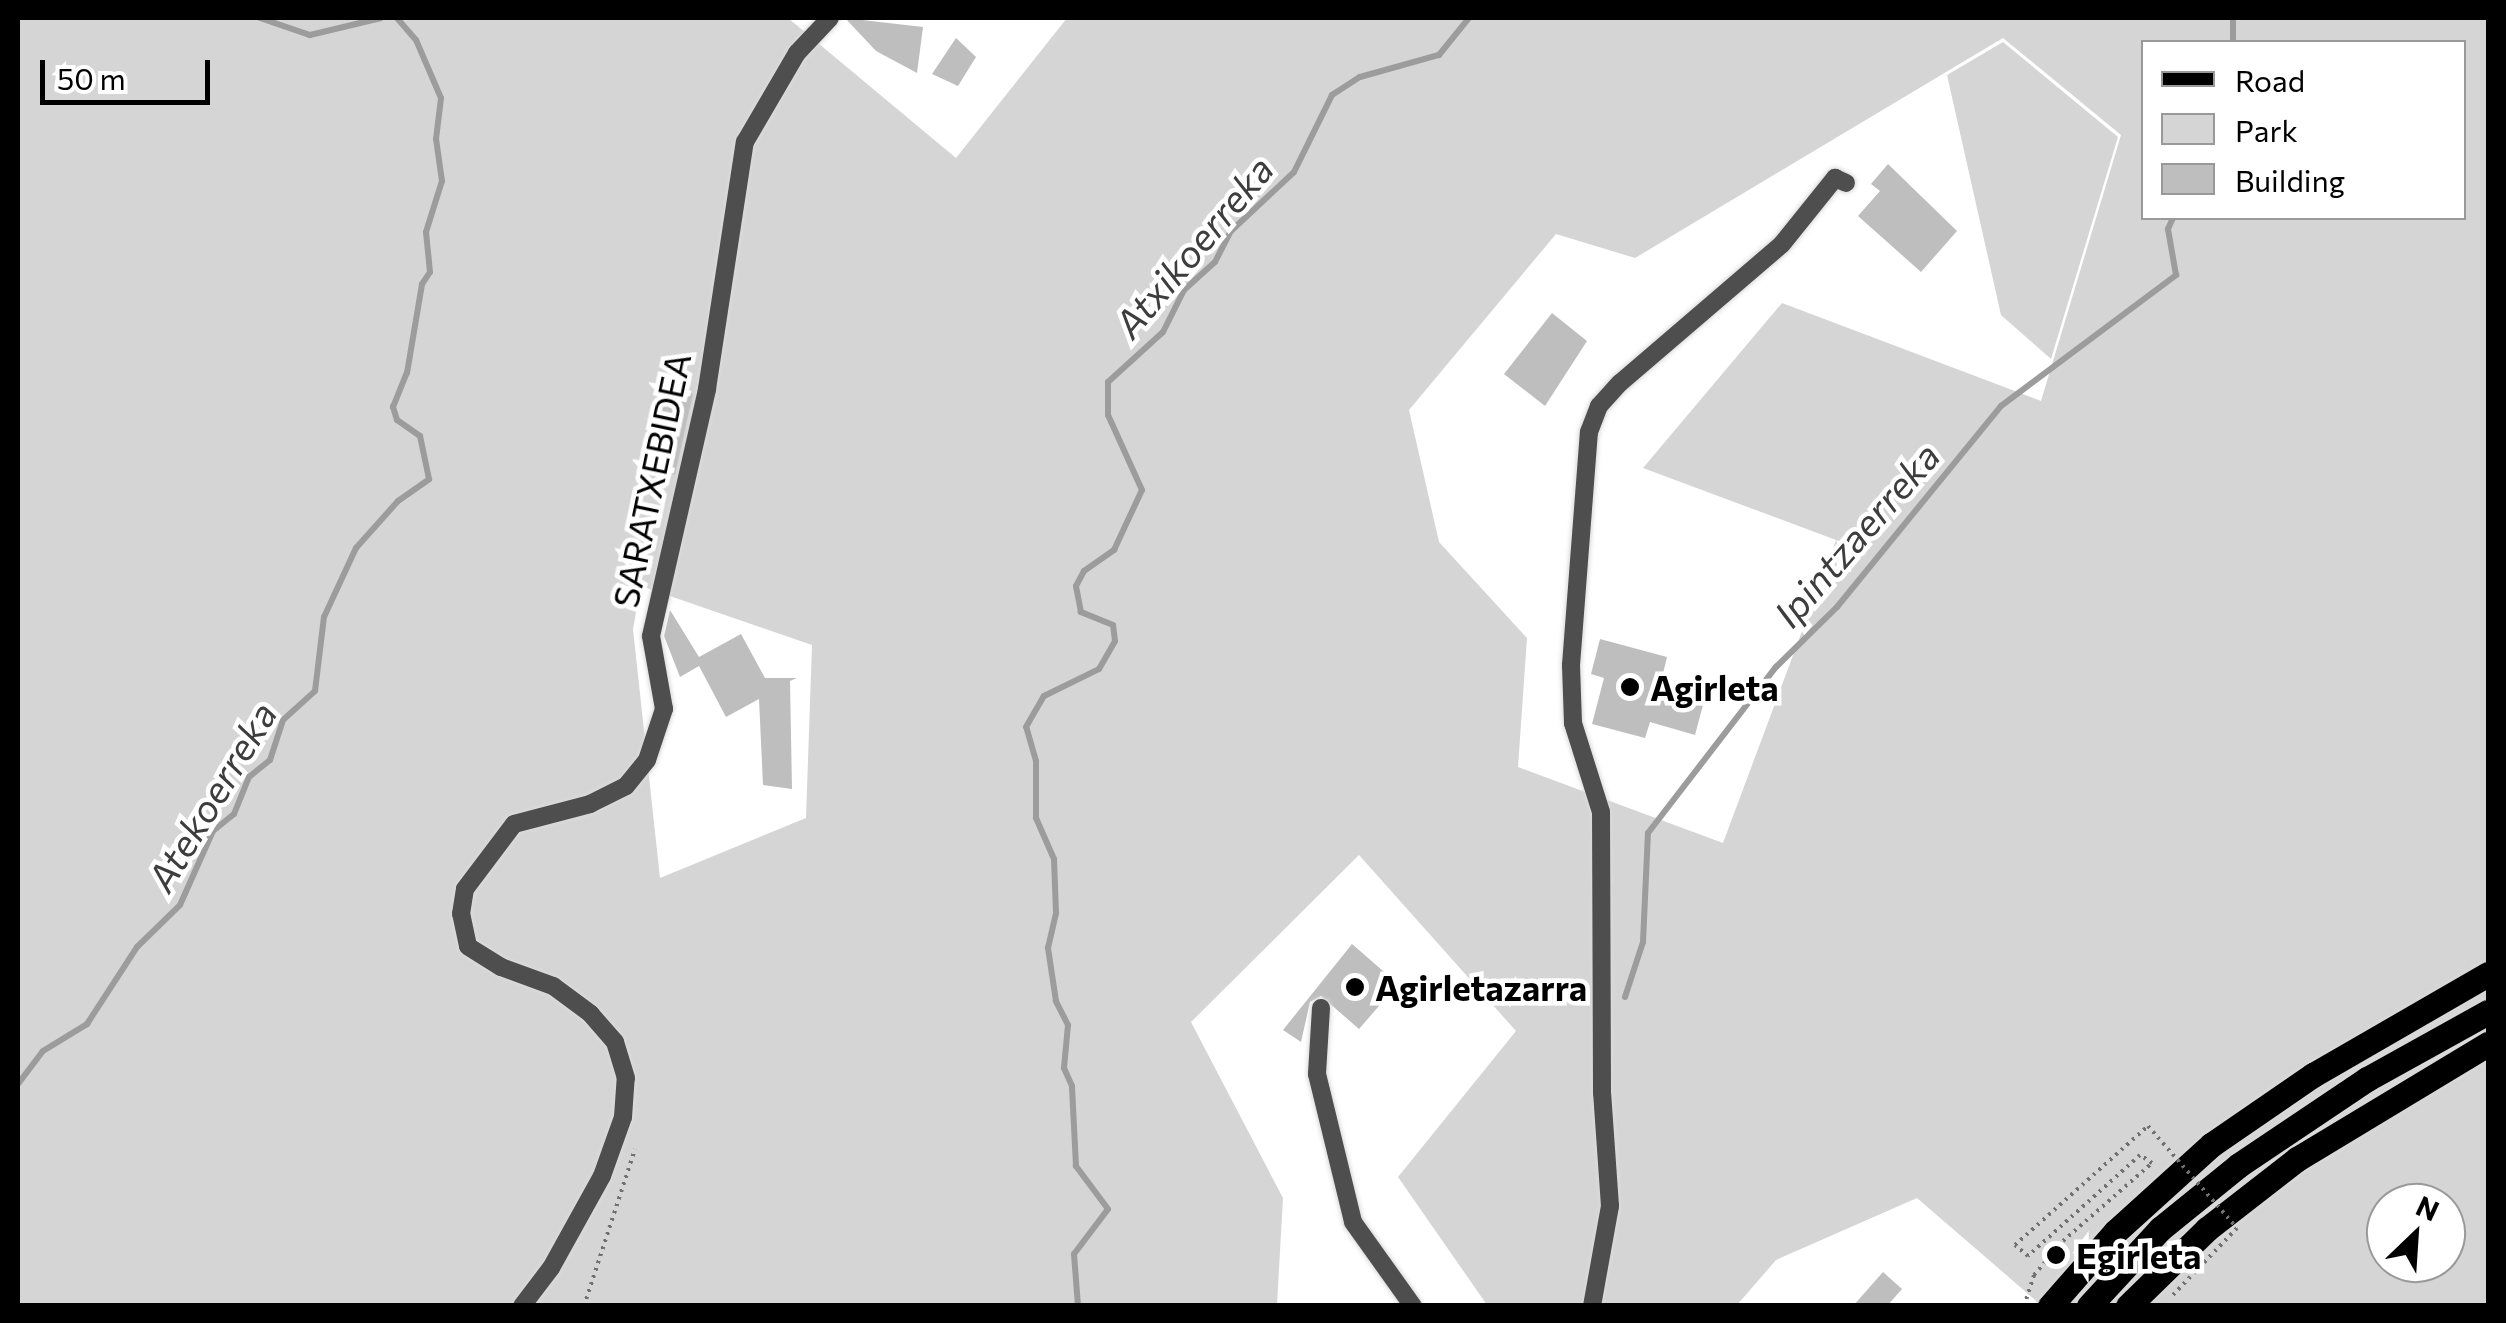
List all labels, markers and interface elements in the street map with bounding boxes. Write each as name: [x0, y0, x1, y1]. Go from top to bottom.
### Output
scale bar: [45, 40, 215, 102]
legend: [2141, 40, 2466, 220]
text: 50 m: [57, 59, 126, 96]
text: Road: [2235, 61, 2305, 98]
text: Park: [2235, 111, 2298, 148]
water label: Atxikoerreka: [1104, 146, 1282, 346]
text: Building: [2235, 161, 2345, 198]
street label: SARATXEBIDEA: [604, 349, 698, 611]
water label: Ipintzaerreka: [1764, 433, 1948, 635]
place label: Agirleta: [1650, 666, 1779, 708]
marker: Agirleta: [1619, 676, 1641, 698]
water label: Atekoerreka: [137, 693, 285, 899]
place label: Agirletazarra: [1375, 966, 1587, 1008]
marker: Agirletazarra: [1344, 976, 1366, 998]
north arrow: [2366, 1183, 2466, 1283]
text: N: [2411, 1188, 2445, 1227]
place label: Egirleta: [2076, 1234, 2201, 1276]
marker: Egirleta: [2045, 1244, 2067, 1266]

